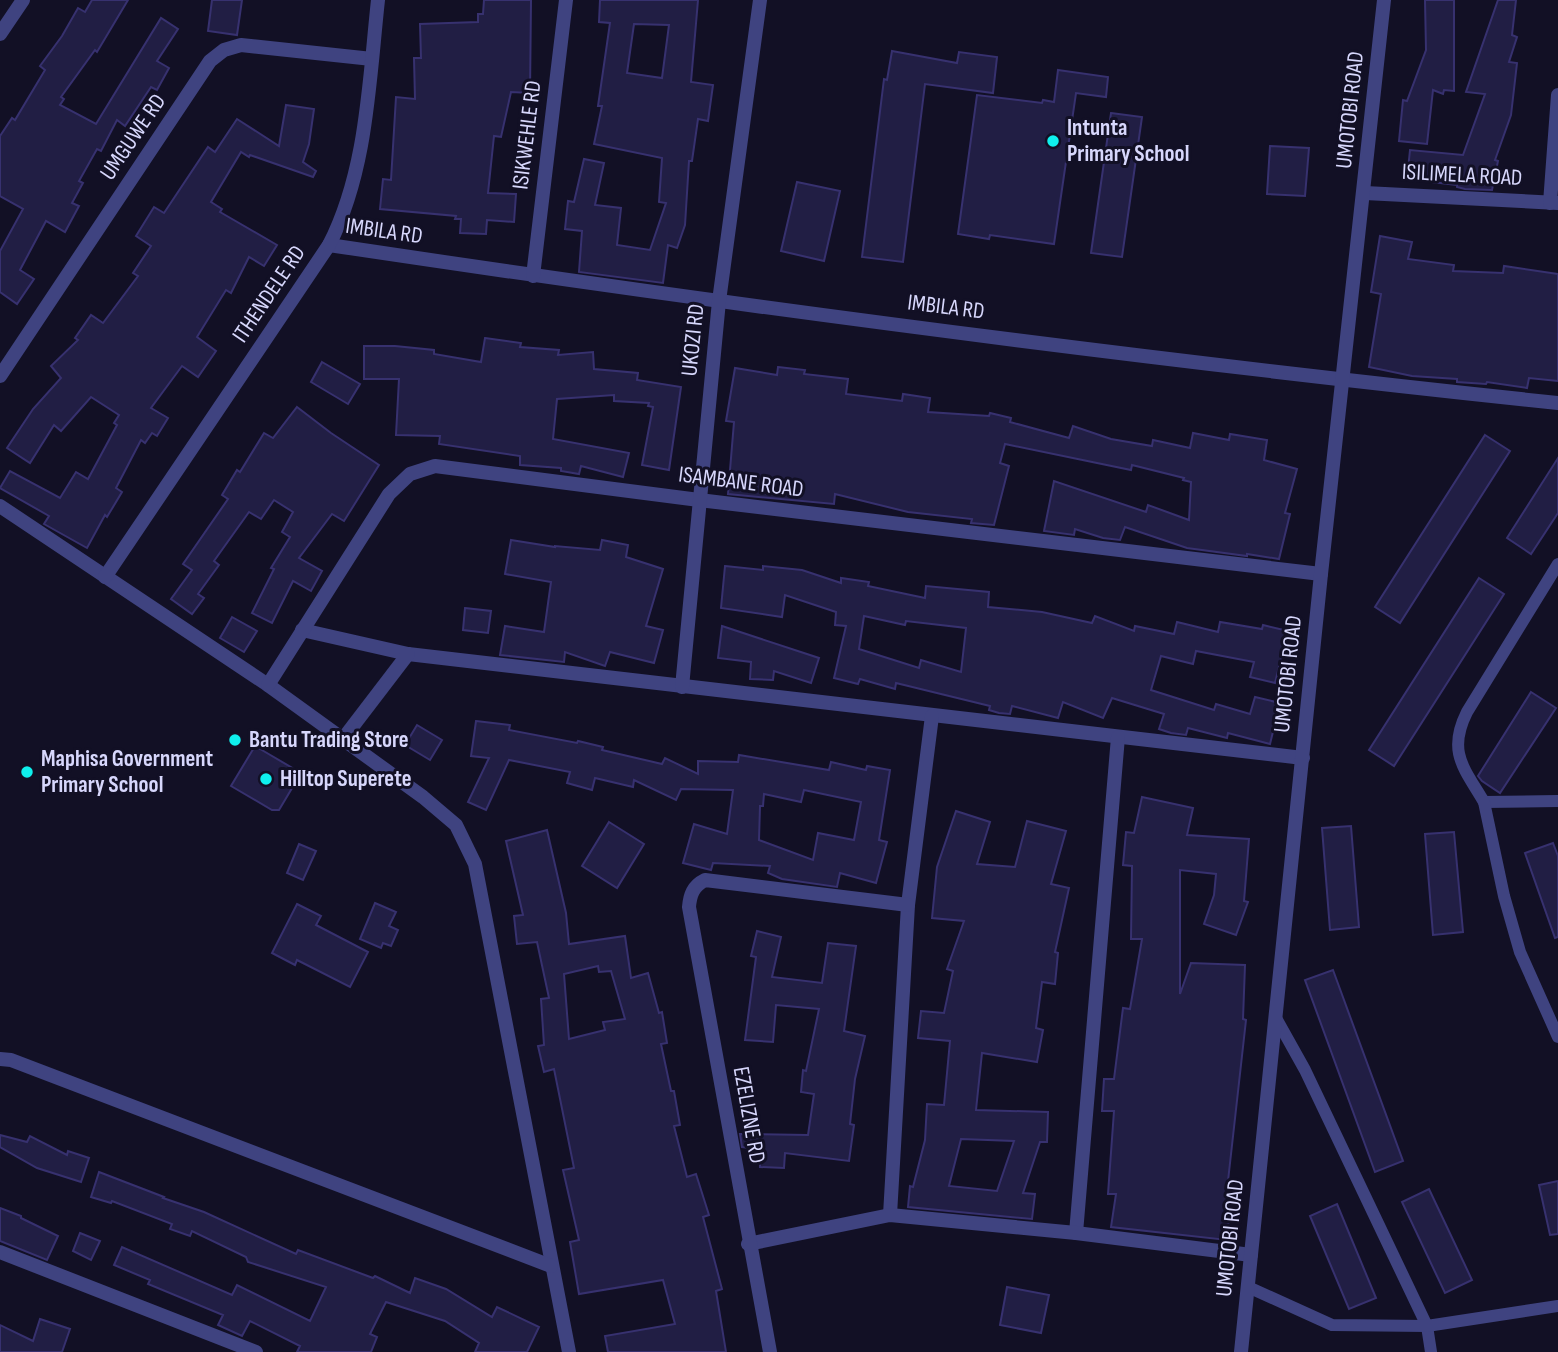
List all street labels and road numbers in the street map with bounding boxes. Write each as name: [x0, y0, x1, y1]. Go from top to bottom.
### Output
street label: UMOTOBI ROAD: [1330, 50, 1370, 170]
street label: ISIKWEHLE RD: [506, 79, 548, 191]
street label: UMGUWE RD: [94, 89, 172, 185]
street label: ISILIMELA ROAD: [1401, 158, 1523, 192]
street label: IMBILA RD: [344, 212, 424, 250]
street label: ITHENDELE RD: [226, 240, 312, 348]
street label: IMBILA RD: [906, 288, 986, 326]
street label: UKOZI RD: [675, 303, 711, 377]
street label: ISAMBANE ROAD: [677, 460, 805, 504]
street label: UMOTOBI ROAD: [1268, 614, 1308, 734]
street label: EZELIZNE RD: [727, 1064, 771, 1166]
street label: UMOTOBI ROAD: [1210, 1178, 1250, 1298]

